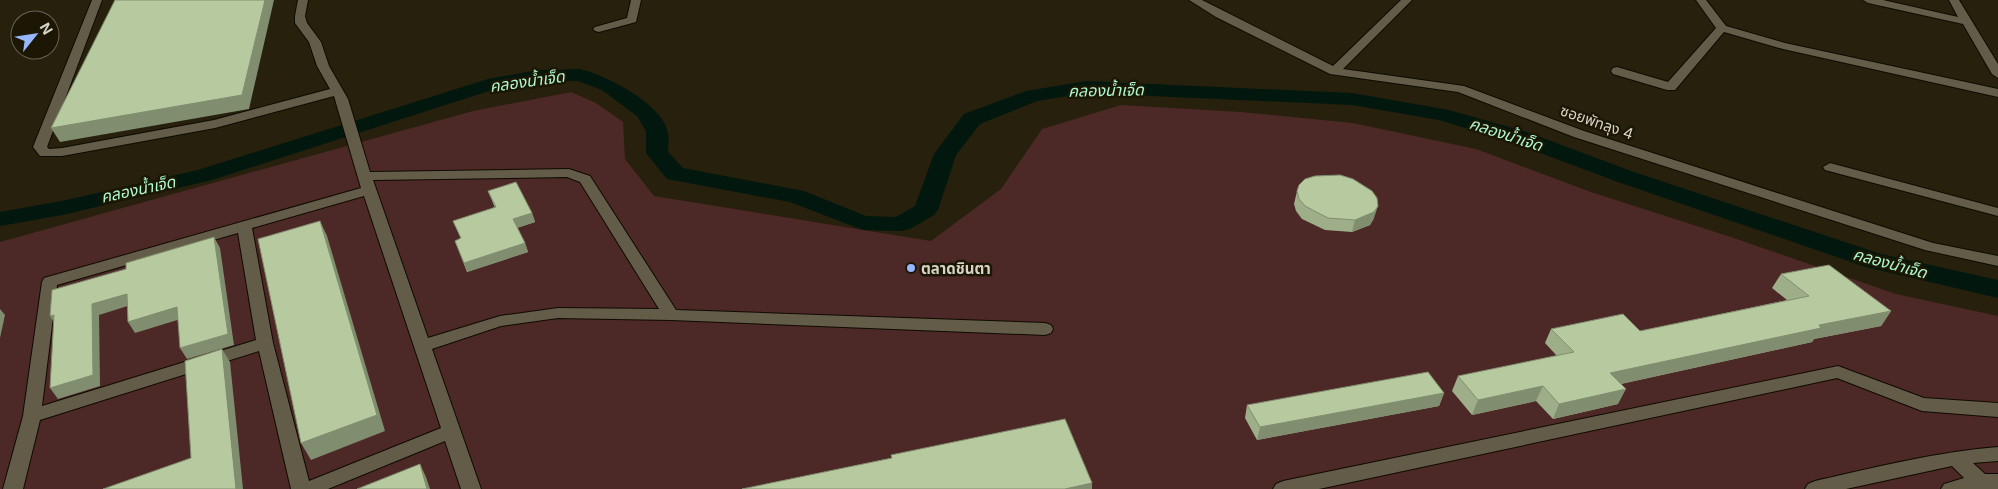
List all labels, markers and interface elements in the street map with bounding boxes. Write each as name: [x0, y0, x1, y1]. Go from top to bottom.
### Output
north arrow: [10, 10, 60, 60]
text: N: [37, 19, 57, 37]
water label: คลองน้ำเจ็ด: [488, 65, 567, 96]
water label: คลองน้ำเจ็ด: [1068, 78, 1145, 101]
street label: ซอยพัทลุง 4: [1558, 101, 1636, 143]
water label: คลองน้ำเจ็ด: [1467, 112, 1546, 156]
water label: คลองน้ำเจ็ด: [99, 170, 178, 207]
water label: คลองน้ำเจ็ด: [1851, 243, 1930, 283]
place label: ตลาดชินตา: [921, 259, 991, 278]
marker: ตลาดชินตา: [905, 262, 917, 274]

